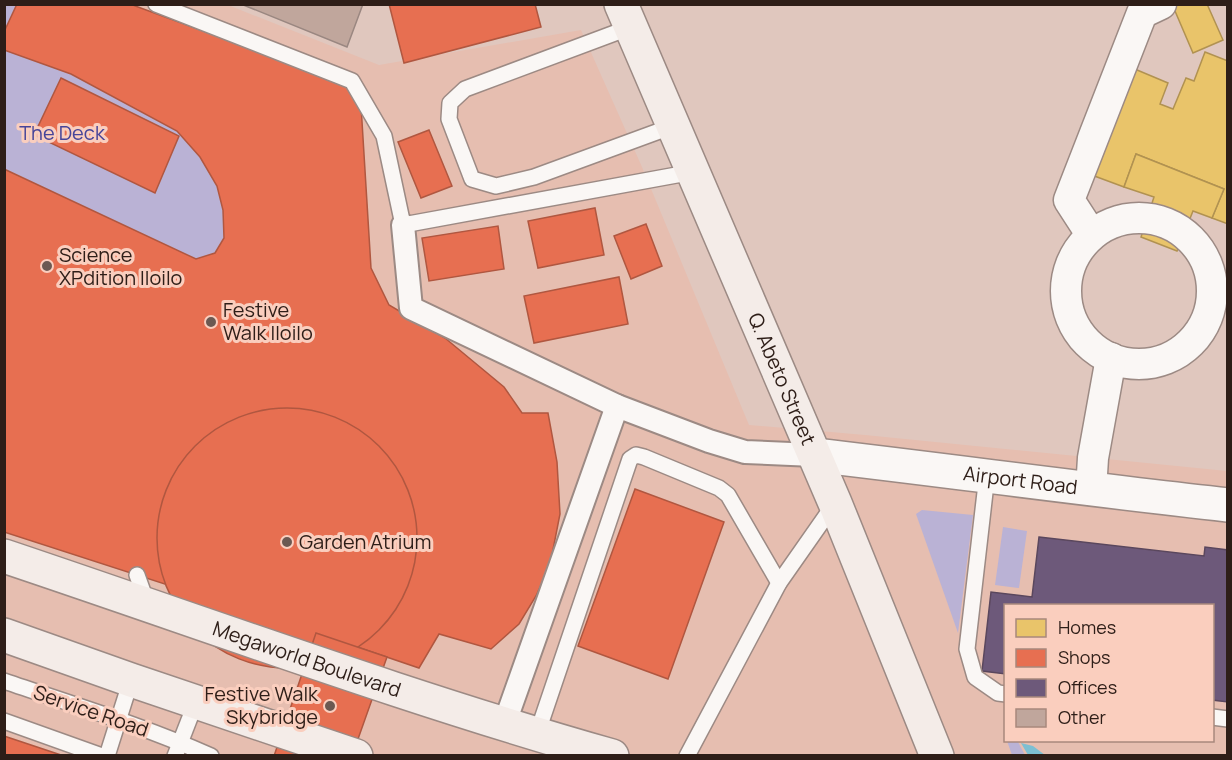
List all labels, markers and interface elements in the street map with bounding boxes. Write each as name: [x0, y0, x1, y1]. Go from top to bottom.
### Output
park label: The Deck: [19, 119, 106, 146]
place label: Science XPdition Iloilo: [59, 241, 183, 291]
marker: Science XPdition Iloilo: [40, 259, 54, 273]
place label: Festive Walk Iloilo: [223, 296, 313, 346]
street label: Q. Abeto Street: [742, 308, 823, 449]
marker: Festive Walk Iloilo: [204, 315, 218, 329]
street label: Airport Road: [962, 459, 1079, 500]
place label: Garden Atrium: [299, 528, 431, 555]
marker: Garden Atrium: [280, 535, 294, 549]
legend: [1004, 604, 1214, 742]
street label: Megaworld Boulevard: [209, 614, 405, 703]
text: Homes: [1058, 615, 1116, 639]
text: Shops: [1058, 645, 1110, 669]
text: Offices: [1058, 675, 1117, 699]
street label: Service Road: [30, 678, 152, 743]
place label: Festive Walk Skybridge: [204, 680, 319, 730]
marker: Festive Walk Skybridge: [323, 699, 337, 713]
text: Other: [1058, 705, 1106, 729]

